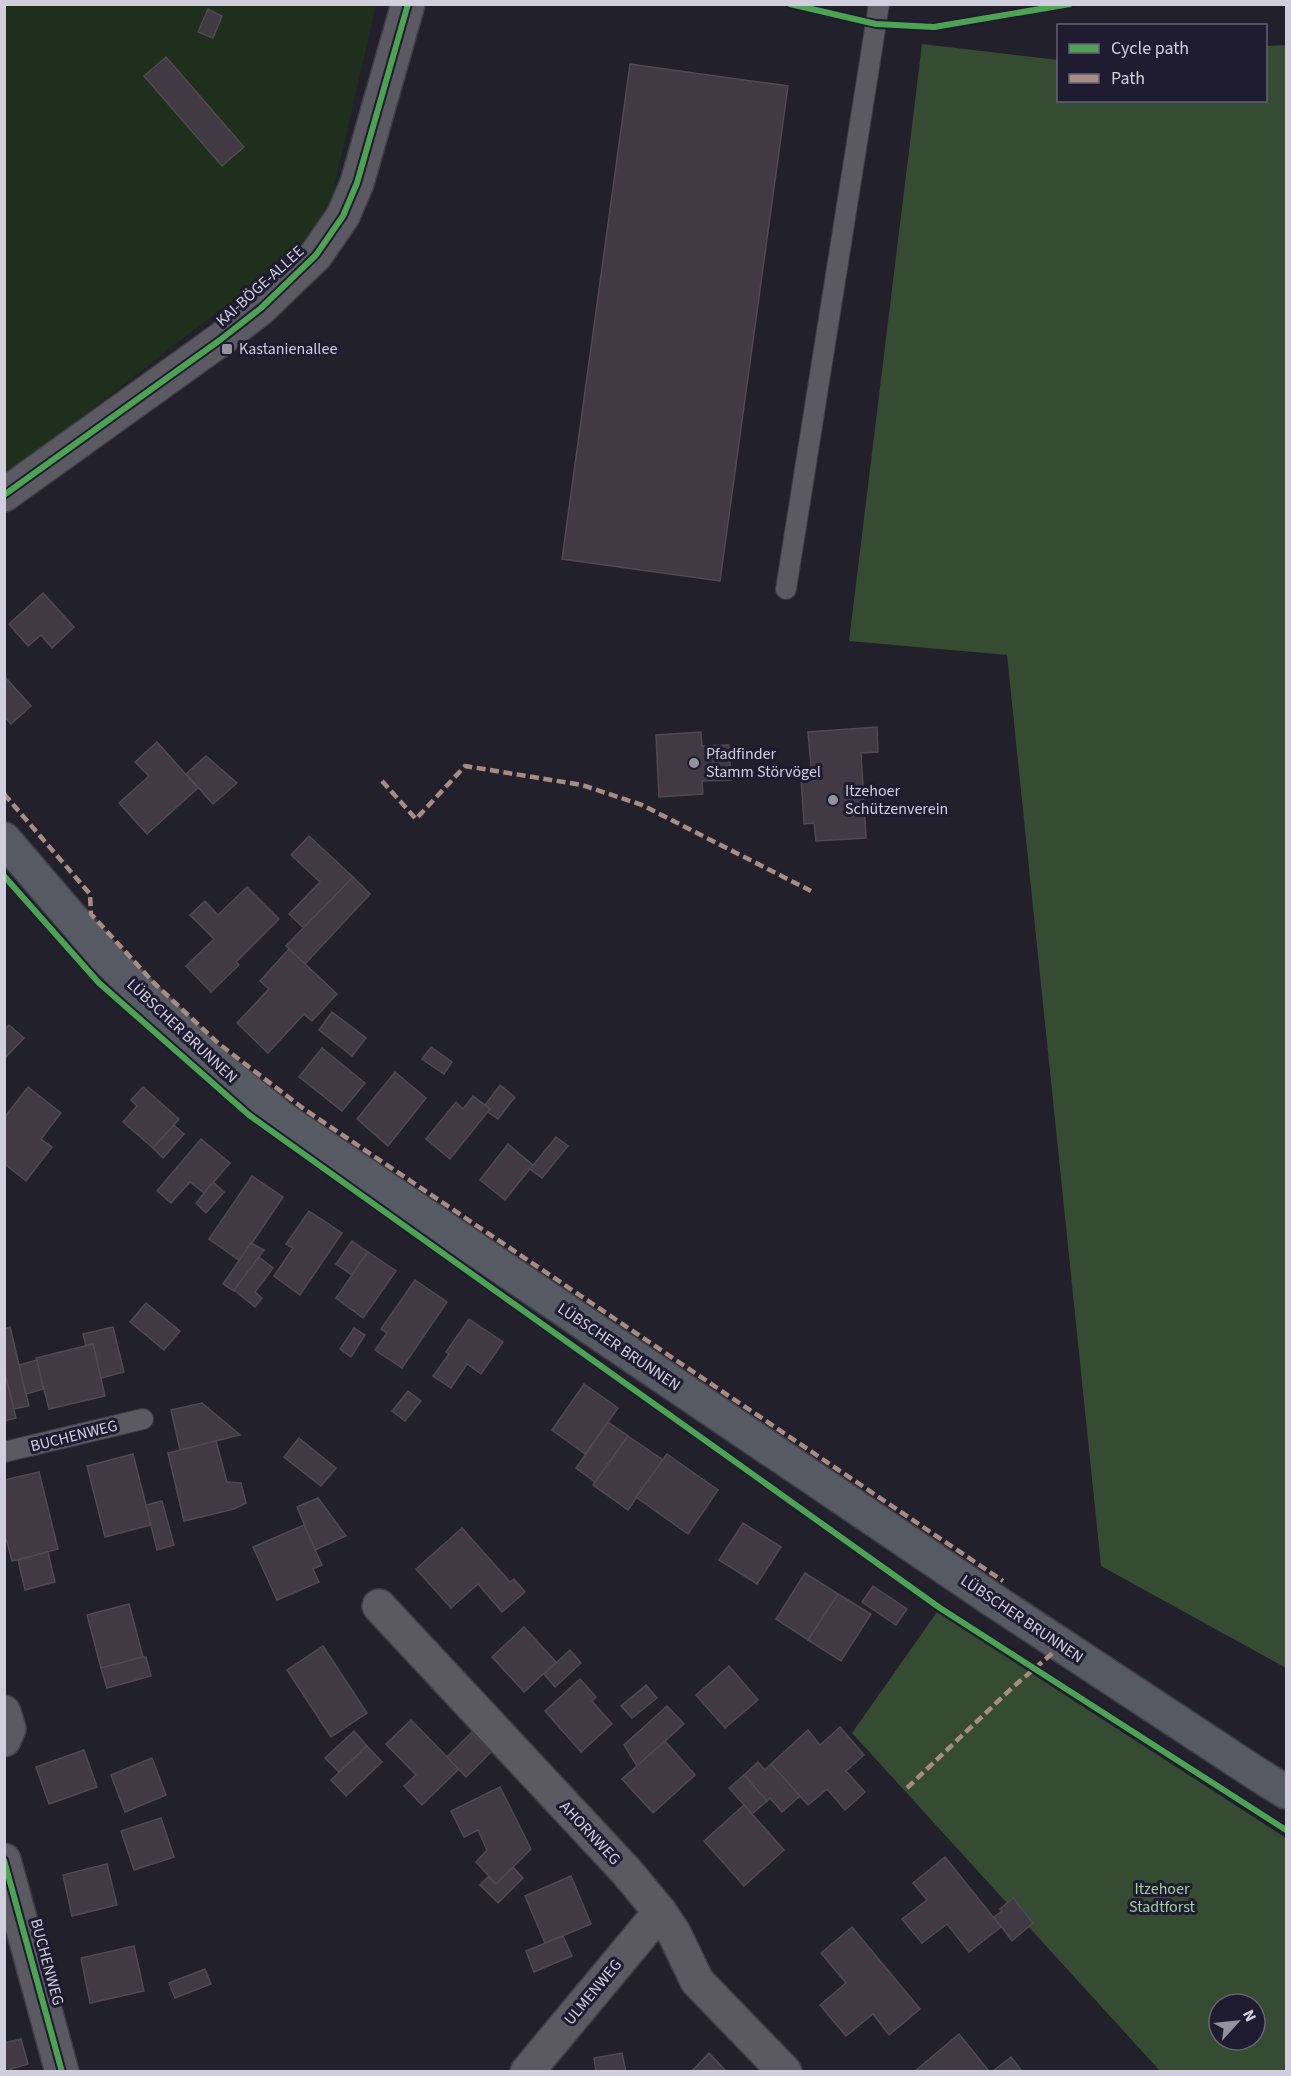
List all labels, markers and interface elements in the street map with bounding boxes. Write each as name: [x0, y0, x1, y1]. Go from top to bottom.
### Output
legend: [1057, 24, 1267, 102]
text: Cycle path: [1111, 36, 1189, 61]
text: Path: [1111, 66, 1145, 91]
street label: KAI-BÖGE-ALLEE: [211, 241, 309, 331]
place label: Kastanienallee: [239, 338, 337, 360]
marker: Kastanienallee: [220, 342, 234, 356]
place label: Pfadfinder Stamm Störvögel: [706, 743, 821, 783]
marker: Pfadfinder Stamm Störvögel: [687, 756, 701, 770]
place label: Itzehoer Schützenverein: [845, 780, 948, 820]
marker: Itzehoer Schützenverein: [826, 793, 840, 807]
street label: LÜBSCHER BRUNNEN: [122, 974, 242, 1088]
street label: LÜBSCHER BRUNNEN: [553, 1298, 685, 1396]
street label: BUCHENWEG: [28, 1415, 120, 1457]
street label: LÜBSCHER BRUNNEN: [956, 1570, 1088, 1668]
street label: AHORNWEG: [555, 1796, 625, 1870]
park label: Itzehoer Stadtforst: [1129, 1878, 1196, 1918]
street label: BUCHENWEG: [25, 1916, 69, 2008]
street label: ULMENWEG: [559, 1955, 627, 2029]
north arrow: [1207, 1992, 1267, 2052]
text: N: [1237, 2006, 1262, 2025]

